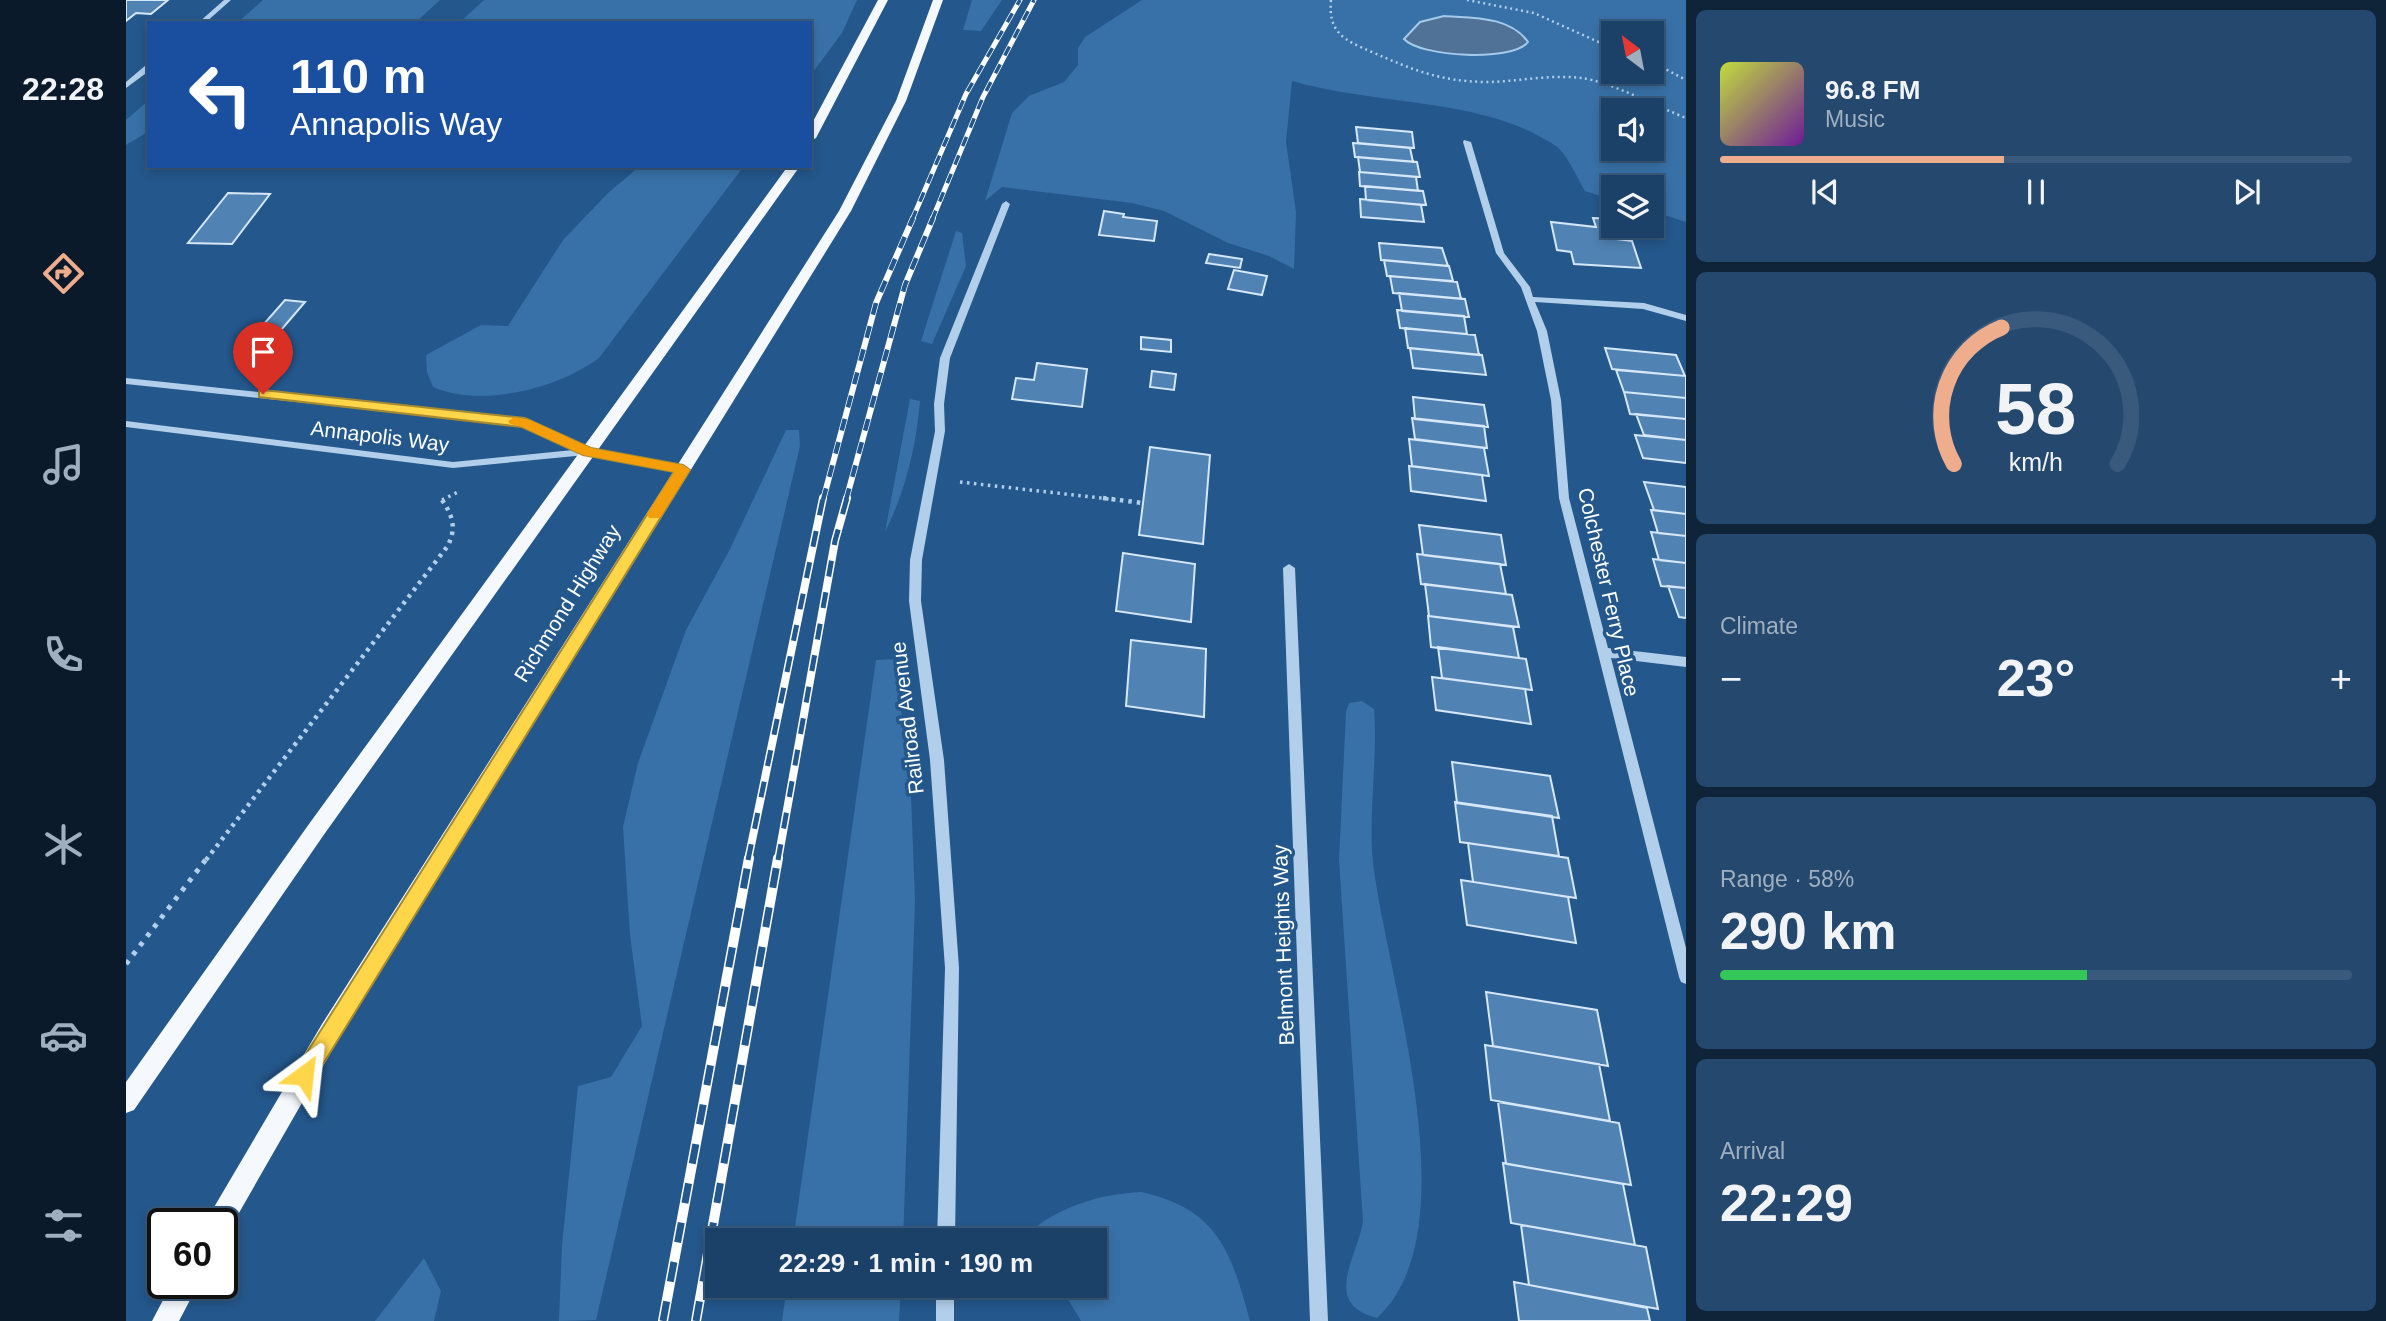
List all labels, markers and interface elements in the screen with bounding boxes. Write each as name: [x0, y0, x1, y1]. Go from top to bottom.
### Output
north arrow: [1601, 21, 1664, 84]
map controls: [1601, 21, 1664, 238]
icon: left: [175, 49, 266, 140]
text: 110 m: [290, 49, 426, 103]
text: 22:28: [22, 71, 104, 107]
text: 96.8 FM: [1825, 75, 1920, 105]
button: sound: [1601, 98, 1664, 161]
text: Annapolis Way: [290, 106, 502, 142]
text: Music: [1825, 106, 1885, 132]
icon: previous: [1806, 173, 1844, 211]
icon: pause: [2017, 173, 2055, 211]
icon: next: [2228, 173, 2266, 211]
button: layers: [1601, 175, 1664, 238]
icon: directions: [39, 249, 88, 298]
pin: [233, 322, 293, 394]
icon: arrive: [244, 333, 282, 371]
text: 58: [1996, 369, 2076, 450]
street label: Annapolis Way: [309, 416, 451, 456]
icon: music: [39, 440, 88, 489]
text: km/h: [2009, 448, 2063, 476]
street label: Colchester Ferry Place: [1574, 485, 1644, 699]
street label: Richmond Highway: [509, 520, 625, 686]
text: Climate: [1720, 613, 1798, 639]
icon: phone: [39, 630, 88, 679]
street label: Railroad Avenue: [886, 640, 928, 796]
text: 23°: [1997, 649, 2075, 707]
text: −: [1720, 658, 1742, 700]
text: +: [2330, 658, 2352, 700]
icon: climate: [39, 820, 88, 869]
street label: Belmont Heights Way: [1268, 844, 1298, 1046]
text: Range · 58%: [1720, 866, 1854, 892]
text: 290 km: [1720, 902, 1896, 960]
icon: car: [39, 1011, 88, 1060]
position arrow: [267, 1038, 341, 1112]
text: Arrival: [1720, 1138, 1785, 1164]
text: 22:29: [1720, 1174, 1853, 1232]
icon: filters: [39, 1201, 88, 1250]
speed limit sign: 60: [147, 1208, 238, 1299]
text: 22:29 · 1 min · 190 m: [779, 1248, 1033, 1278]

